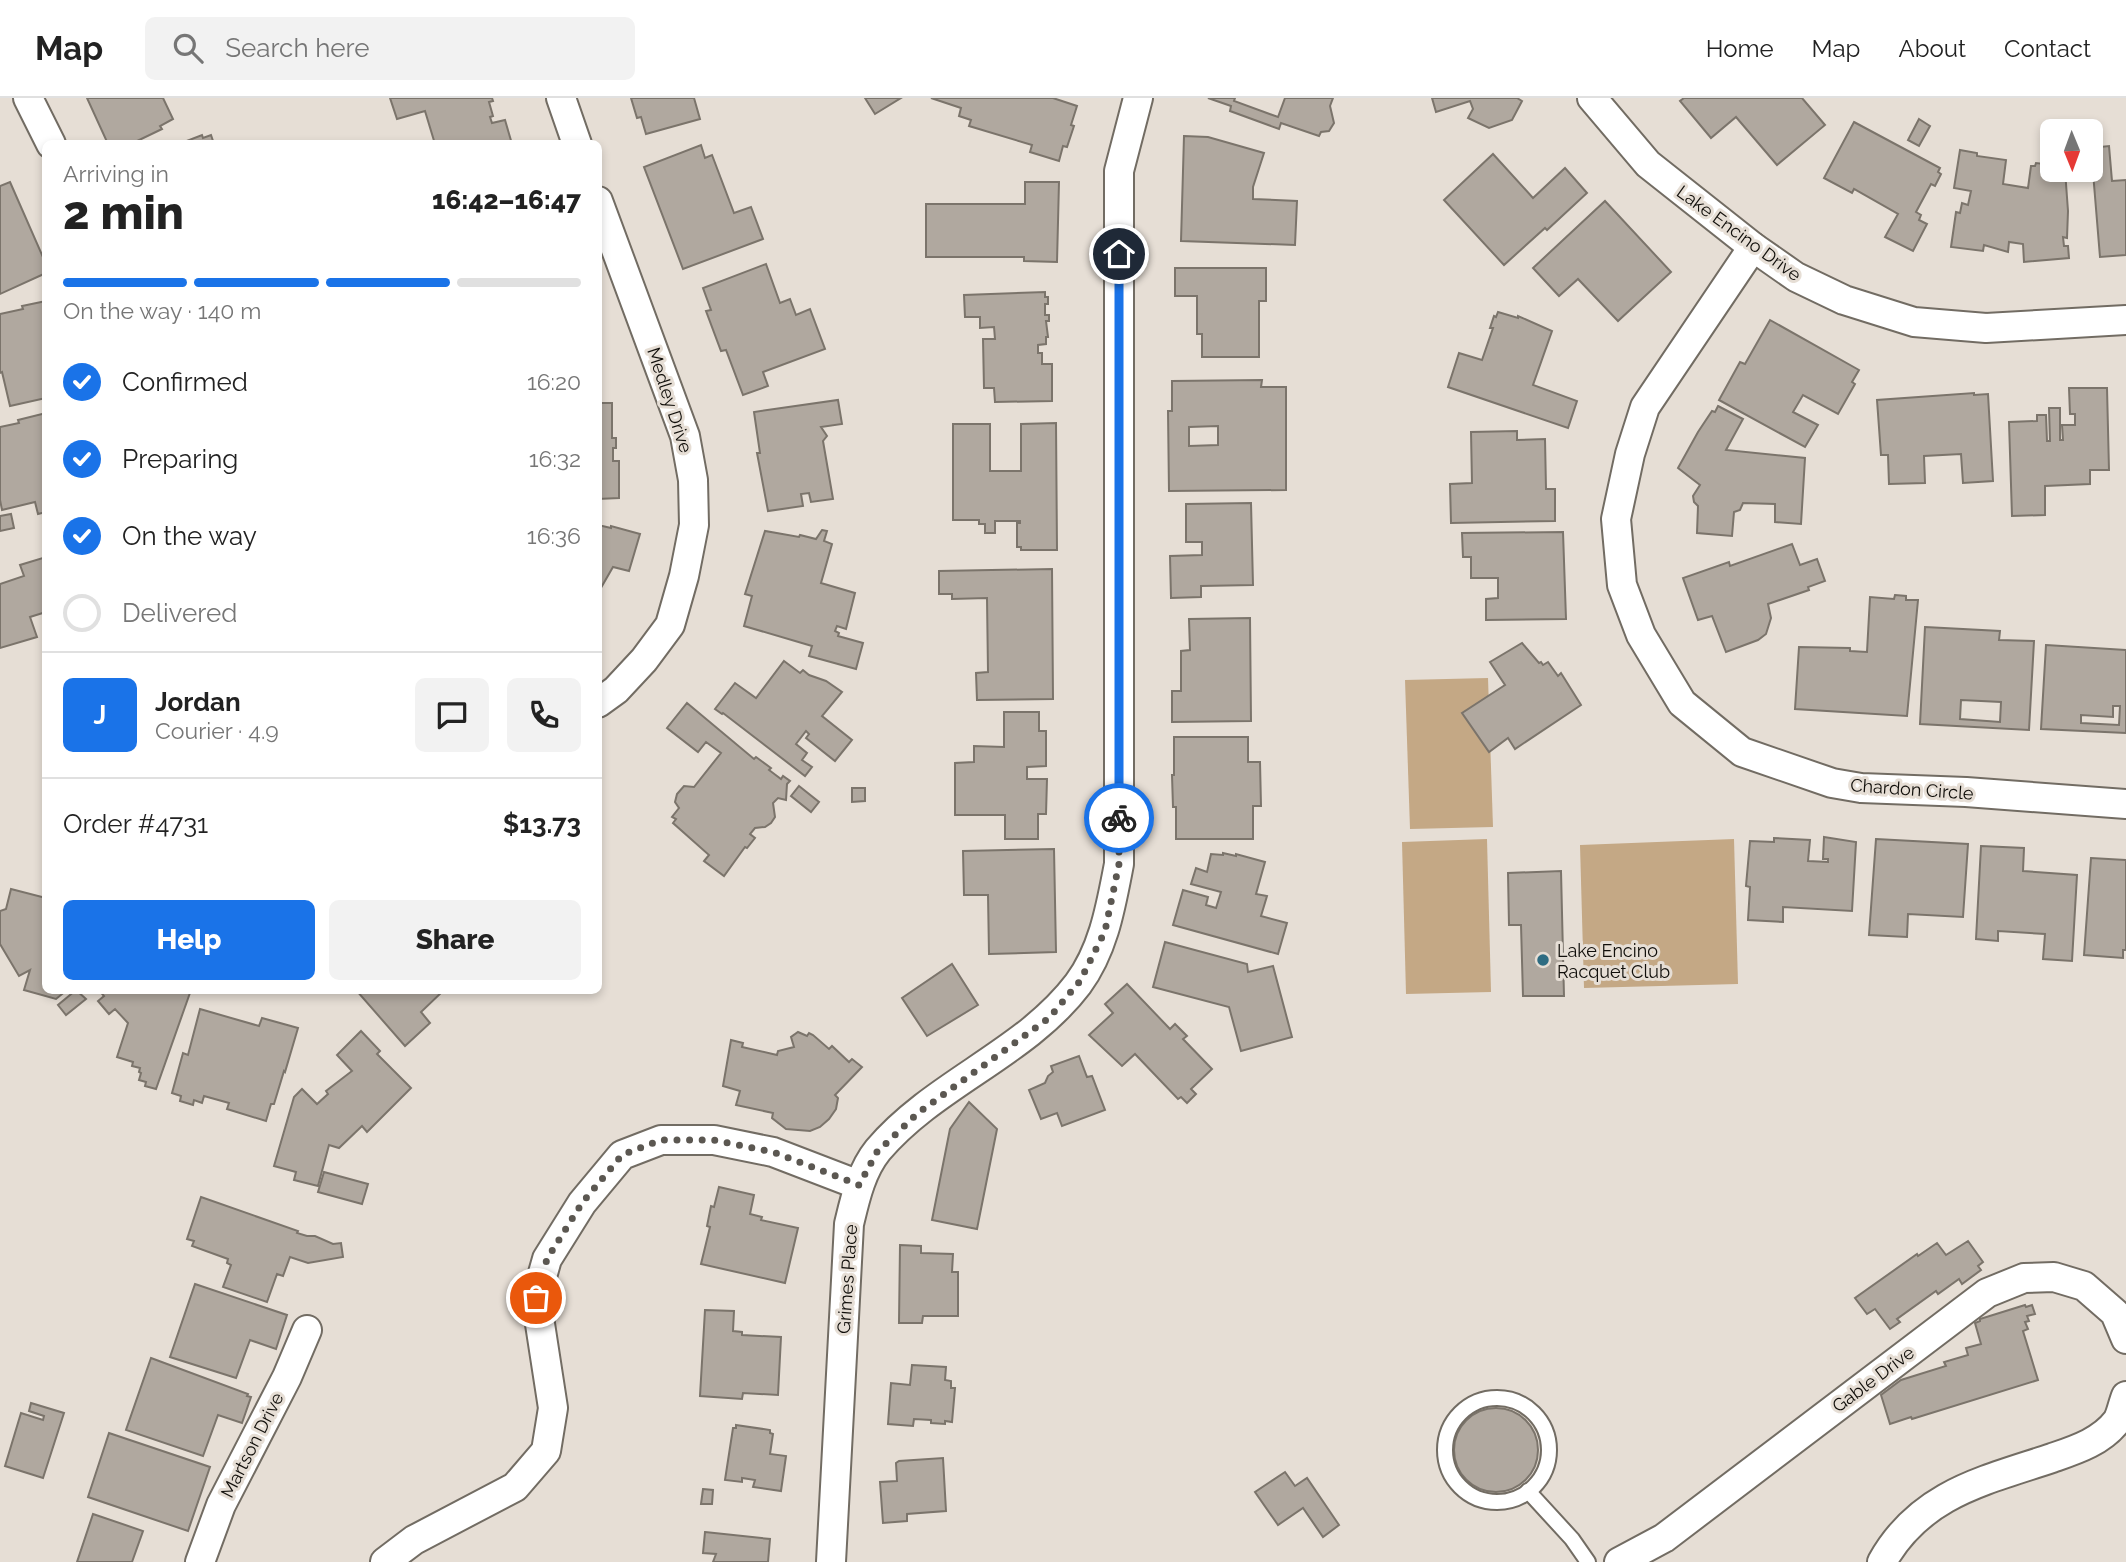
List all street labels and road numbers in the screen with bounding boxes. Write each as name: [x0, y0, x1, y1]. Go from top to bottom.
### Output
street label: Lake Encino Drive: [1673, 181, 1806, 285]
street label: Medley Drive: [643, 345, 697, 456]
street label: Chardon Circle: [1850, 774, 1975, 804]
street label: Grimes Place: [833, 1223, 861, 1334]
street label: Gable Drive: [1828, 1341, 1918, 1417]
street label: Martson Drive: [216, 1388, 288, 1501]

